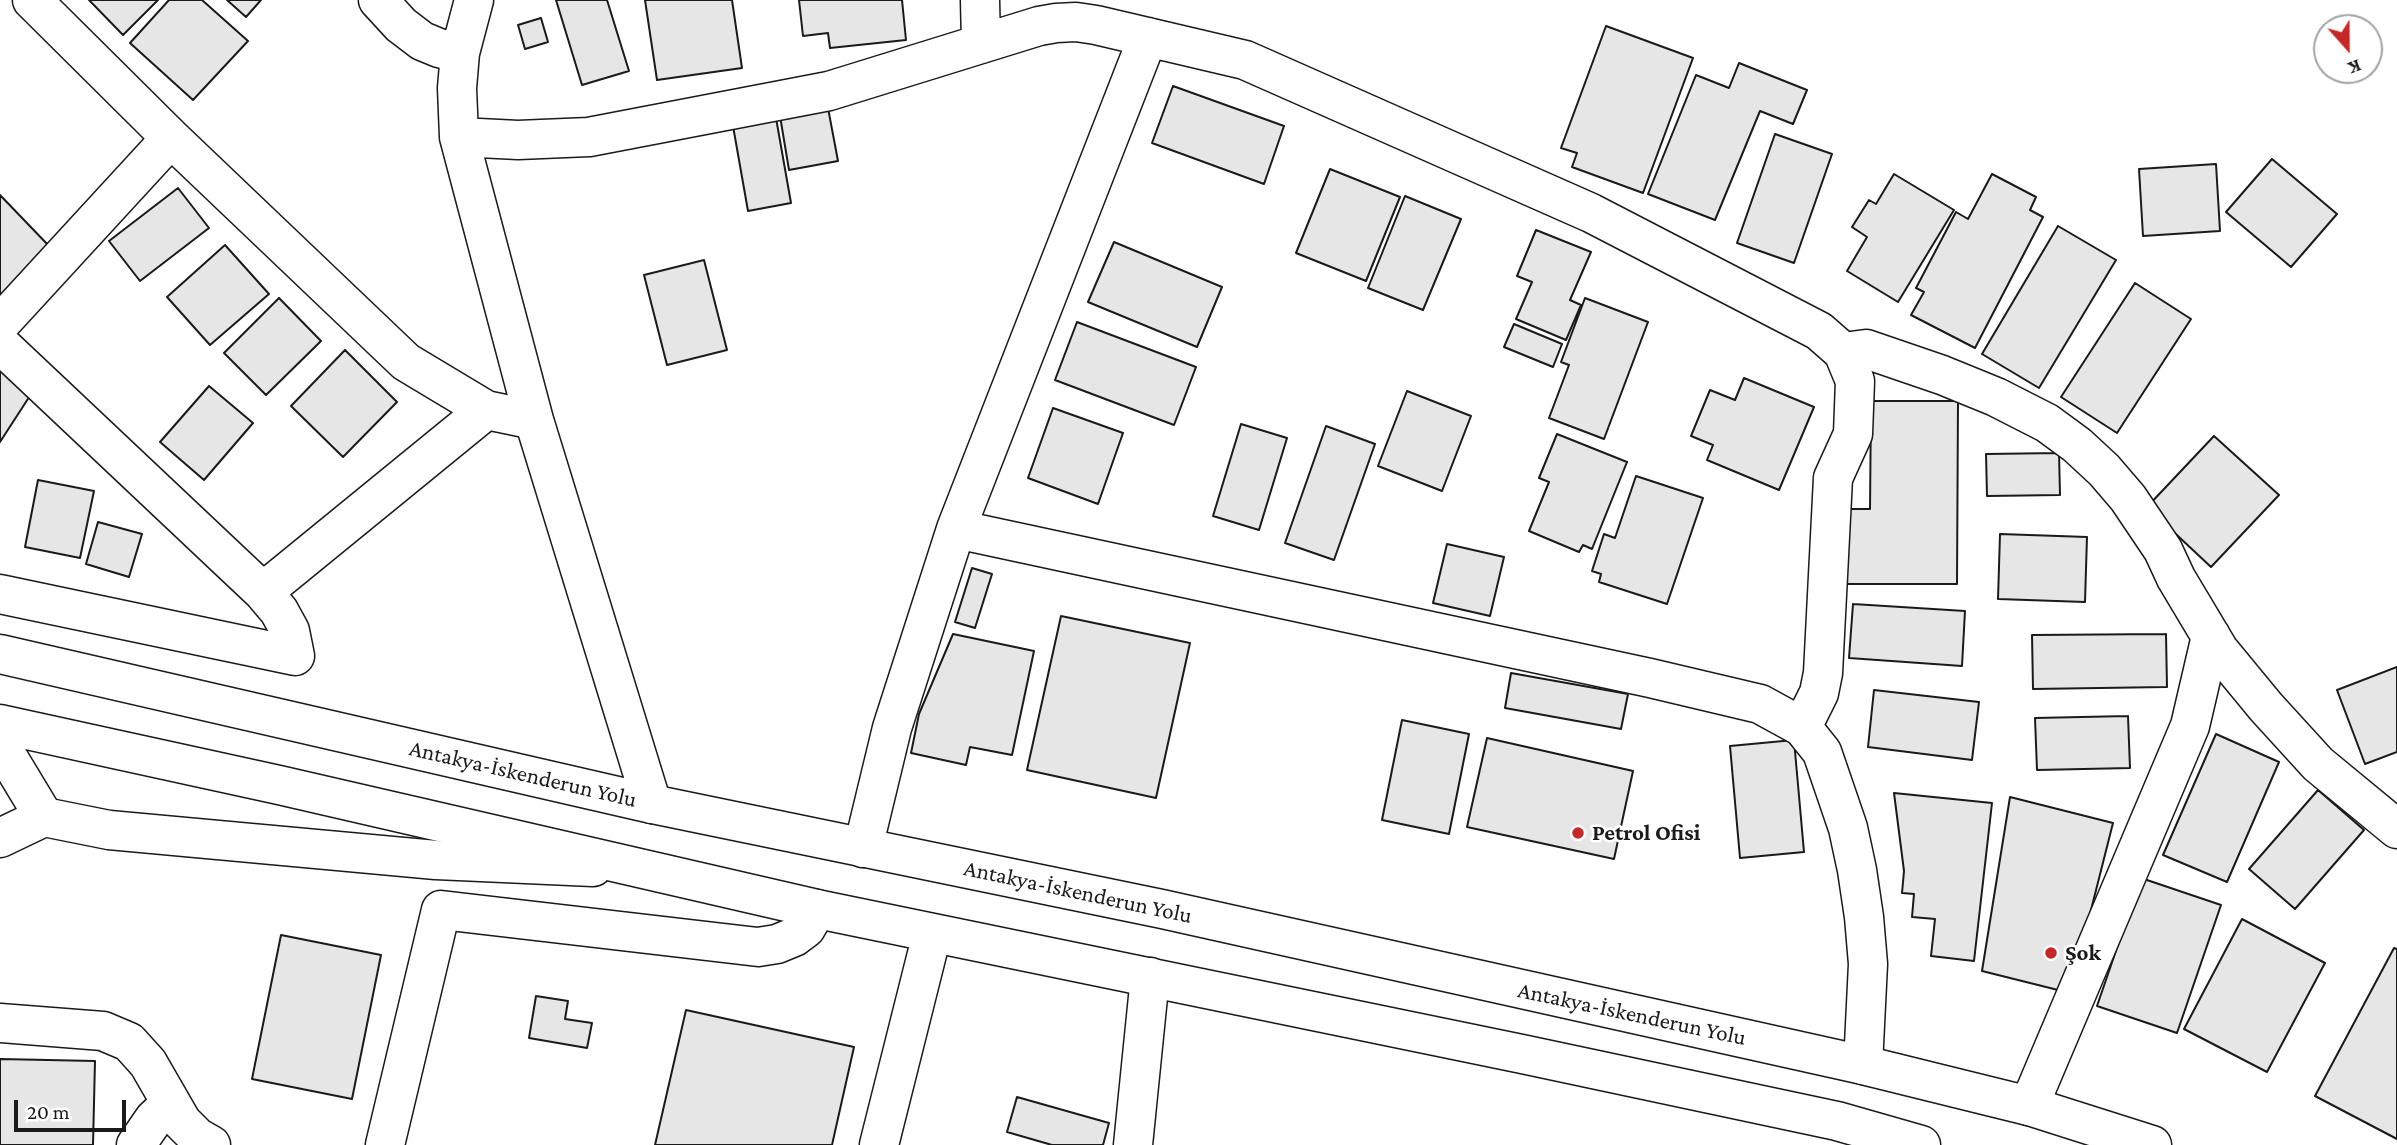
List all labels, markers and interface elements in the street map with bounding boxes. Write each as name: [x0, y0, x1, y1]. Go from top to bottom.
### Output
north arrow: [2313, 14, 2383, 84]
text: K: [2346, 55, 2364, 79]
street label: Antakya-İskenderun Yolu: [407, 734, 639, 814]
place label: Petrol Ofisi: [1592, 819, 1700, 847]
marker: Petrol Ofisi: [1570, 825, 1586, 841]
street label: Antakya-İskenderun Yolu: [961, 854, 1195, 930]
place label: Şok: [2065, 939, 2101, 967]
marker: Şok: [2043, 945, 2059, 961]
street label: Antakya-İskenderun Yolu: [1515, 976, 1749, 1052]
scale bar: [18, 1086, 130, 1130]
text: 20 m: [27, 1100, 70, 1124]

